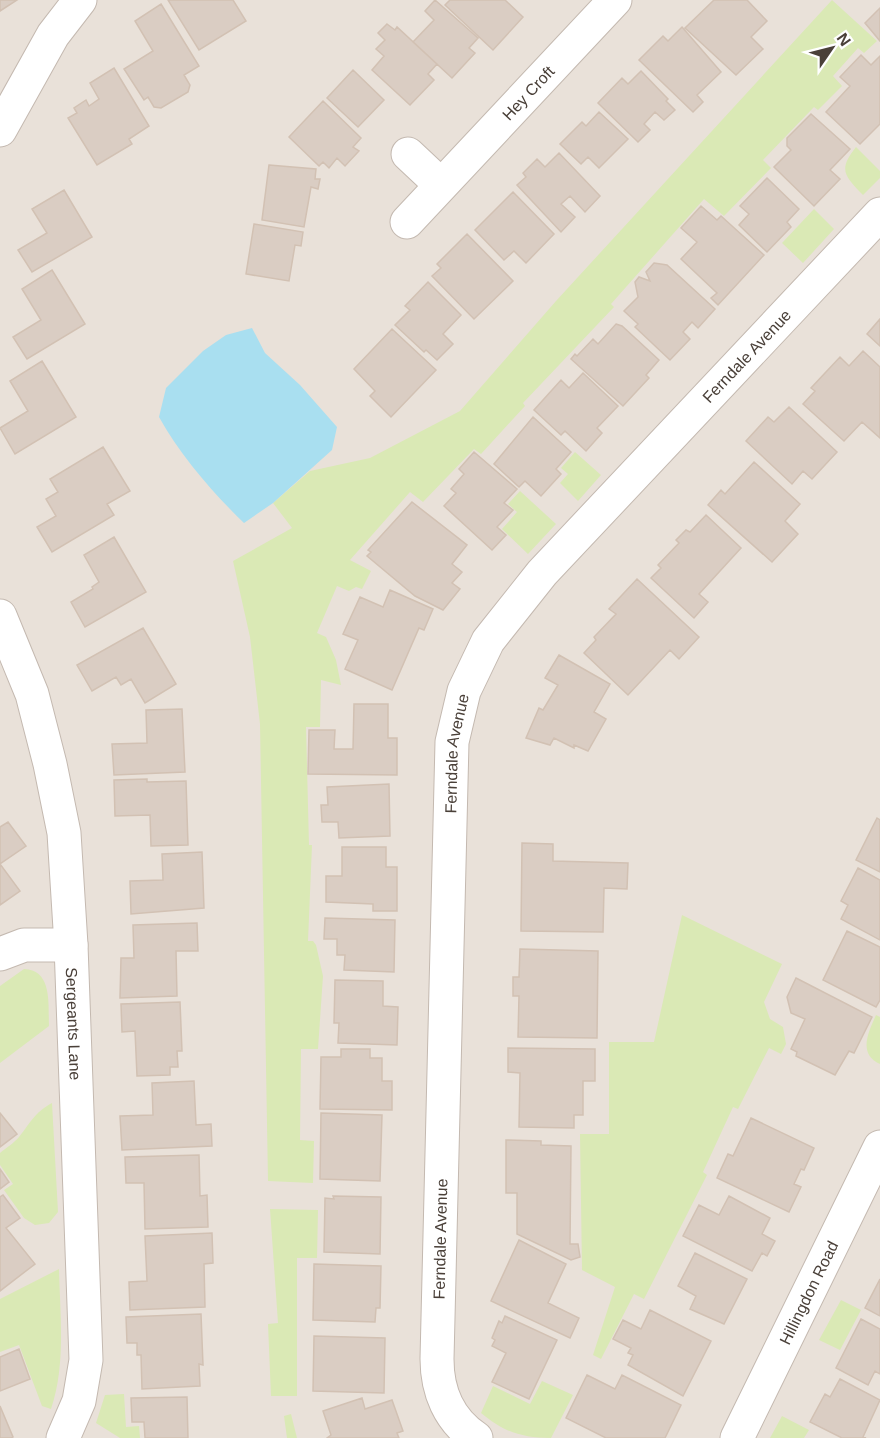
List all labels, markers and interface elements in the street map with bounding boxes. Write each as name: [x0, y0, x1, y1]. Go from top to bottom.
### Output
north arrow: [802, 18, 862, 78]
text: N: [834, 30, 854, 49]
street label: Hey Croft: [499, 62, 558, 124]
street label: Ferndale Avenue: [699, 306, 794, 406]
street label: Ferndale Avenue: [442, 692, 472, 814]
street label: Sergeants Lane: [63, 967, 84, 1081]
street label: Ferndale Avenue: [430, 1178, 450, 1300]
street label: Hillingdon Road: [776, 1238, 841, 1347]

